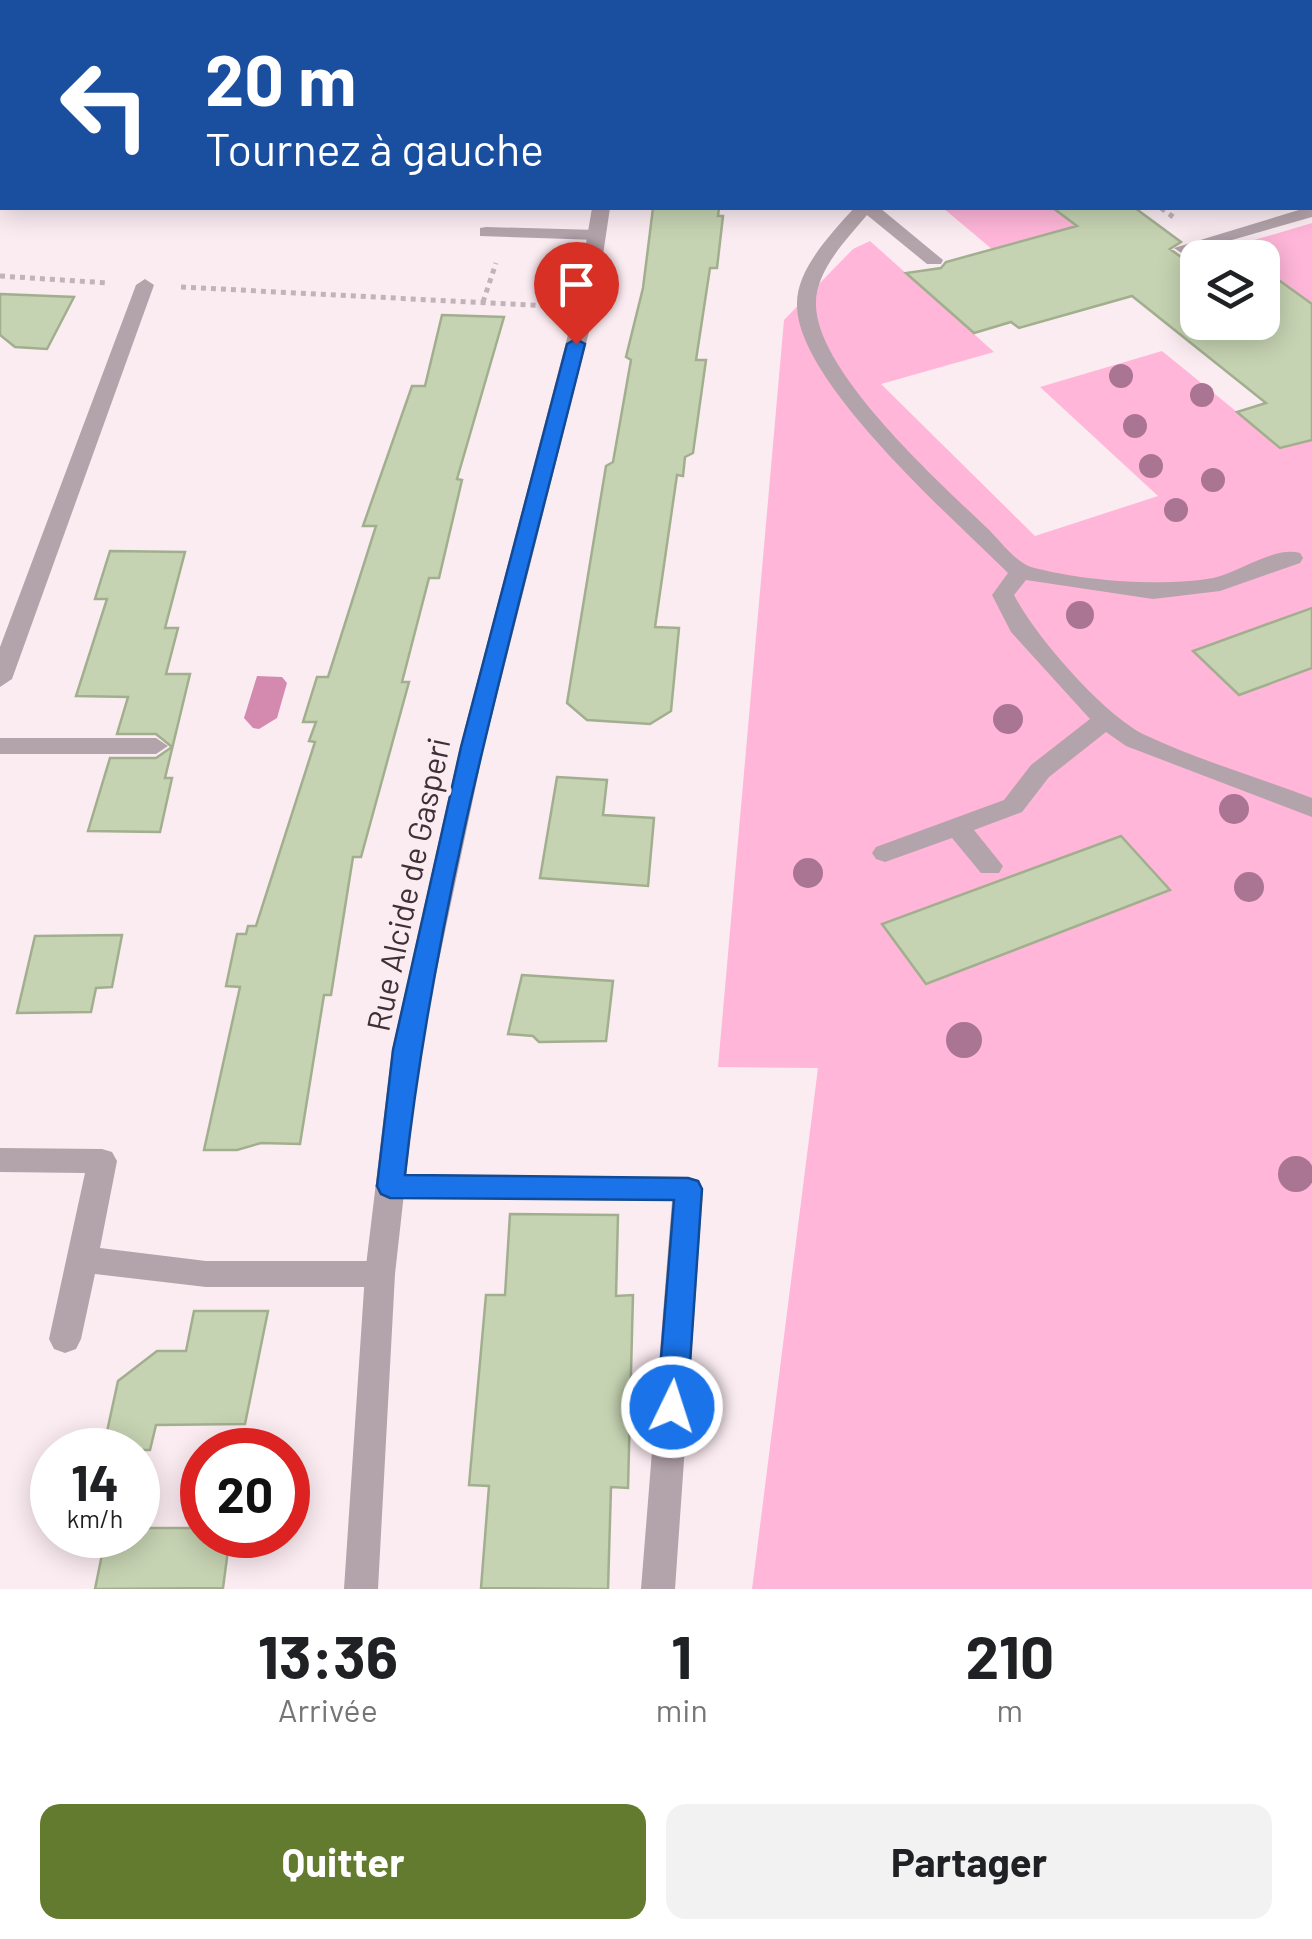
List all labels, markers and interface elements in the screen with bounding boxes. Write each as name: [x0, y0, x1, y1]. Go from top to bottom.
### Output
text: 20 m: [205, 36, 357, 120]
icon: left: [40, 40, 170, 170]
text: Tournez à gauche: [205, 121, 544, 175]
map controls: [1180, 240, 1280, 340]
button: layers: [1180, 240, 1280, 340]
pin: [534, 242, 619, 345]
icon: arrive: [549, 257, 604, 312]
street label: Rue Alcide de Gasperi: [357, 734, 457, 1034]
position arrow: [620, 1355, 724, 1459]
speed limit sign: 20: [180, 1428, 310, 1558]
text: 14: [71, 1451, 119, 1511]
text: km/h: [67, 1503, 123, 1533]
text: 13:36: [258, 1619, 398, 1691]
text: 1: [671, 1619, 692, 1691]
text: 210: [965, 1619, 1054, 1691]
text: Arrivée: [278, 1690, 378, 1728]
text: min: [656, 1690, 708, 1728]
text: m: [997, 1690, 1023, 1728]
button: Quitter: [40, 1804, 646, 1919]
button: Partager: [666, 1804, 1272, 1919]

